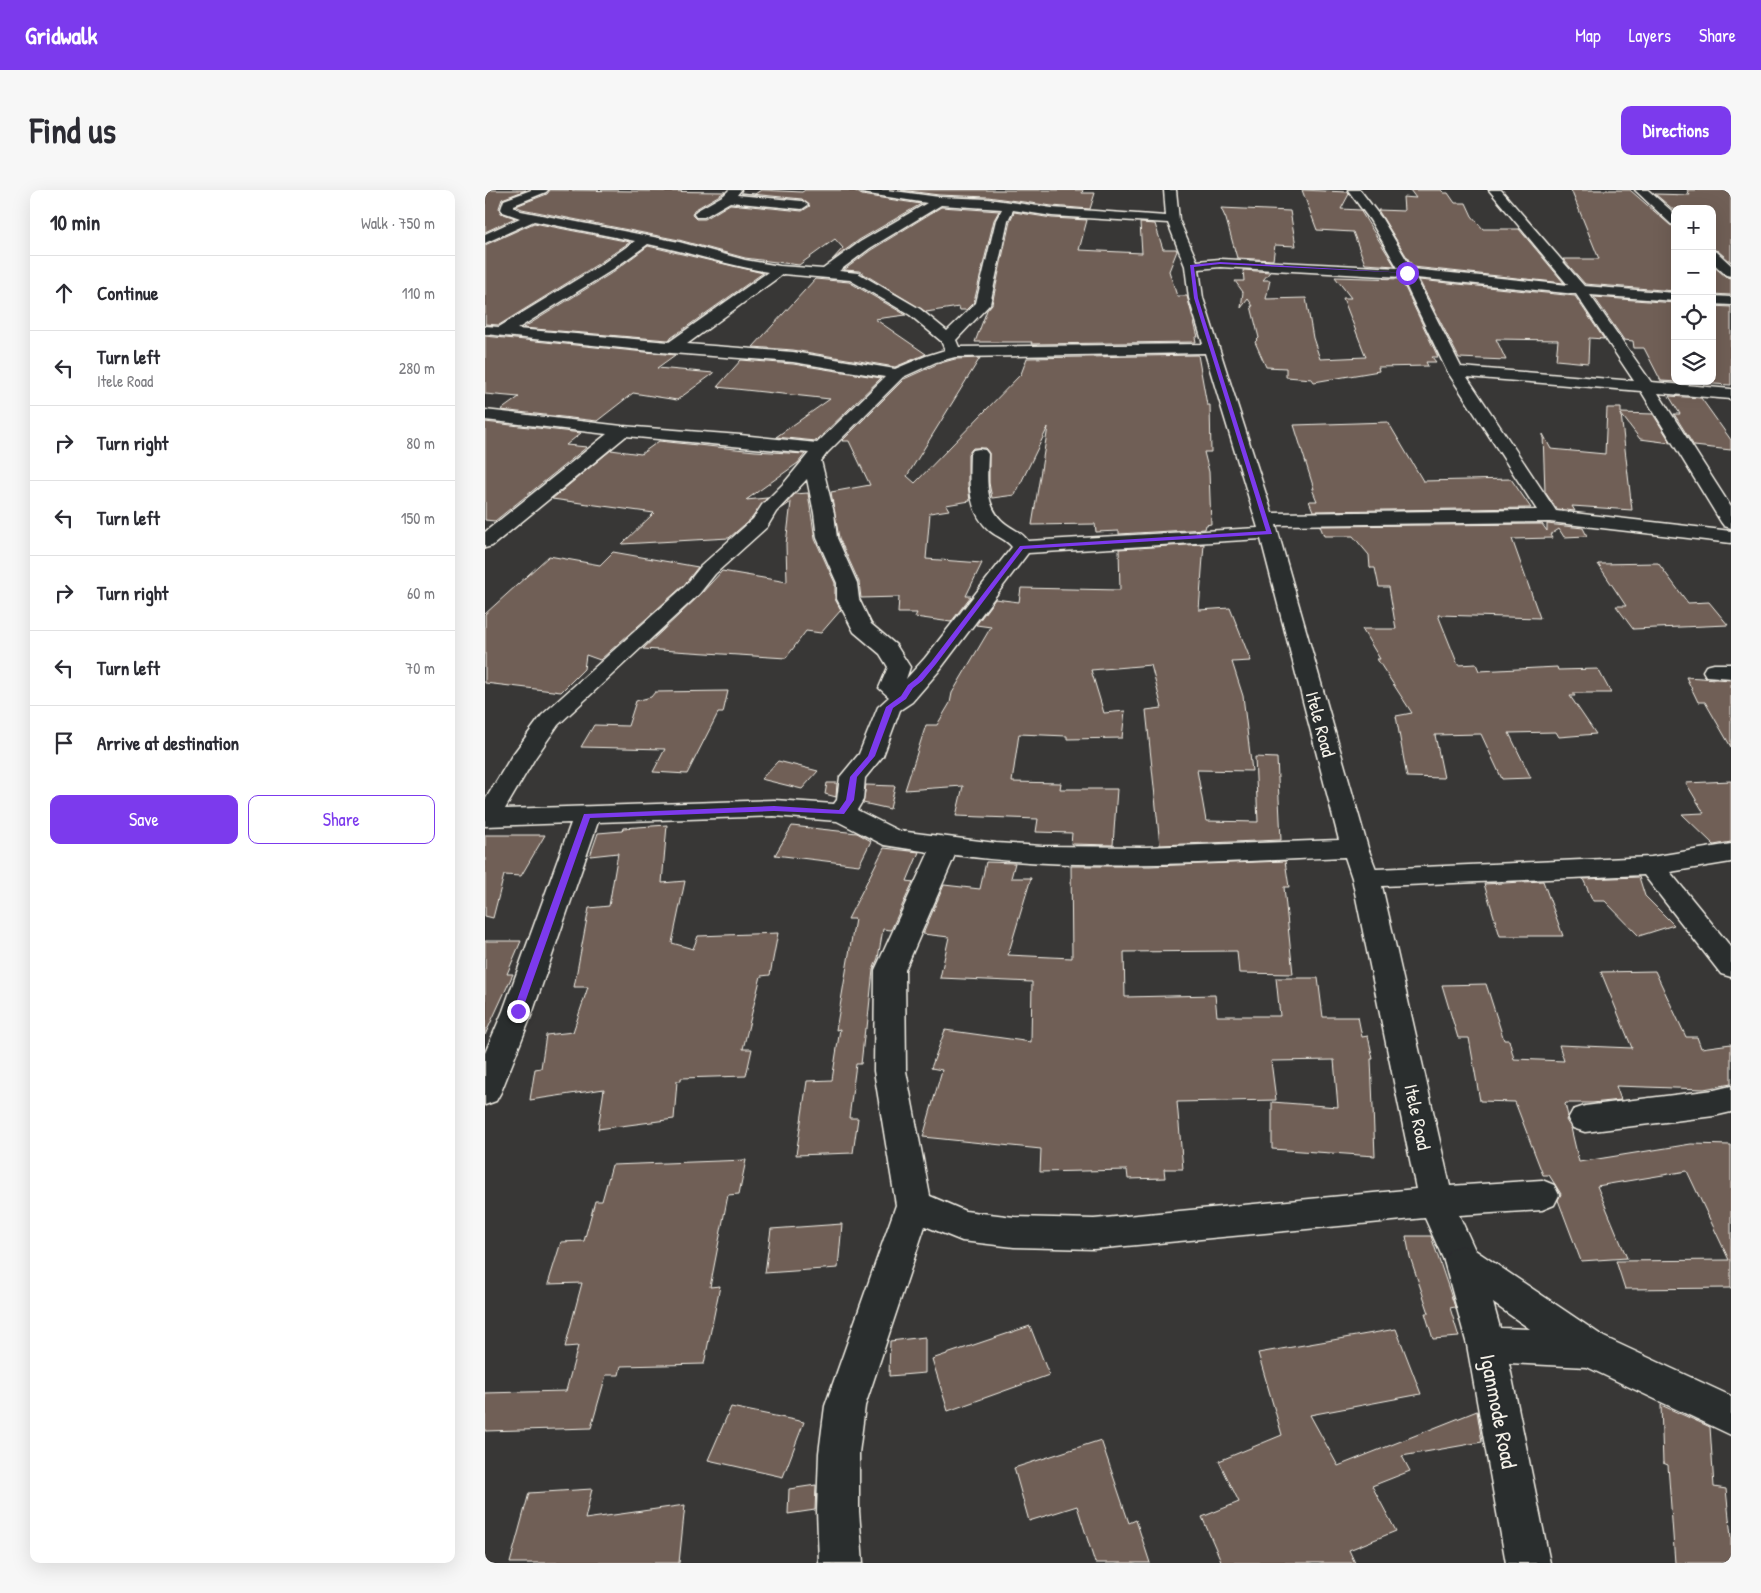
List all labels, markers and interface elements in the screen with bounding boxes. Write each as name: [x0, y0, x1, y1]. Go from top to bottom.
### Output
text: Gridwalk: [25, 19, 97, 51]
text: Map: [1575, 23, 1601, 48]
text: Layers: [1629, 23, 1671, 48]
text: Share: [1699, 23, 1736, 48]
button: Directions: [1621, 106, 1731, 155]
text: Find us: [30, 107, 116, 154]
map controls: [1671, 205, 1716, 385]
button: +: [1671, 205, 1716, 250]
text: 10 min: [50, 208, 100, 237]
text: Walk · 750 m: [361, 212, 435, 234]
button: −: [1671, 250, 1716, 295]
route start: [1396, 262, 1419, 285]
icon: ahead: [50, 279, 78, 307]
text: Continue: [97, 280, 158, 306]
text: 110 m: [402, 282, 435, 304]
button: locate: [1671, 295, 1716, 340]
button: layers: [1671, 340, 1716, 385]
text: Turn left: [97, 344, 160, 370]
icon: left: [50, 354, 78, 382]
text: 280 m: [399, 357, 435, 379]
text: Itele Road: [97, 370, 153, 392]
icon: right: [50, 429, 78, 457]
text: Turn right: [97, 430, 168, 456]
text: 80 m: [406, 432, 435, 454]
icon: left: [50, 504, 78, 532]
text: Turn left: [97, 505, 160, 531]
text: 150 m: [401, 507, 435, 529]
icon: right: [50, 579, 78, 607]
text: Turn right: [97, 580, 168, 606]
text: 60 m: [407, 582, 435, 604]
icon: left: [50, 654, 78, 682]
text: Turn left: [97, 655, 160, 681]
text: 70 m: [405, 657, 435, 679]
street label: Itele Road: [1300, 688, 1342, 760]
icon: arrive: [50, 729, 78, 757]
text: Arrive at destination: [97, 730, 239, 756]
button: Save: [50, 795, 238, 844]
button: Share: [248, 795, 435, 844]
route end: [507, 1000, 530, 1023]
street label: Itele Road: [1398, 1082, 1438, 1153]
street label: Iganmode Road: [1473, 1351, 1525, 1471]

